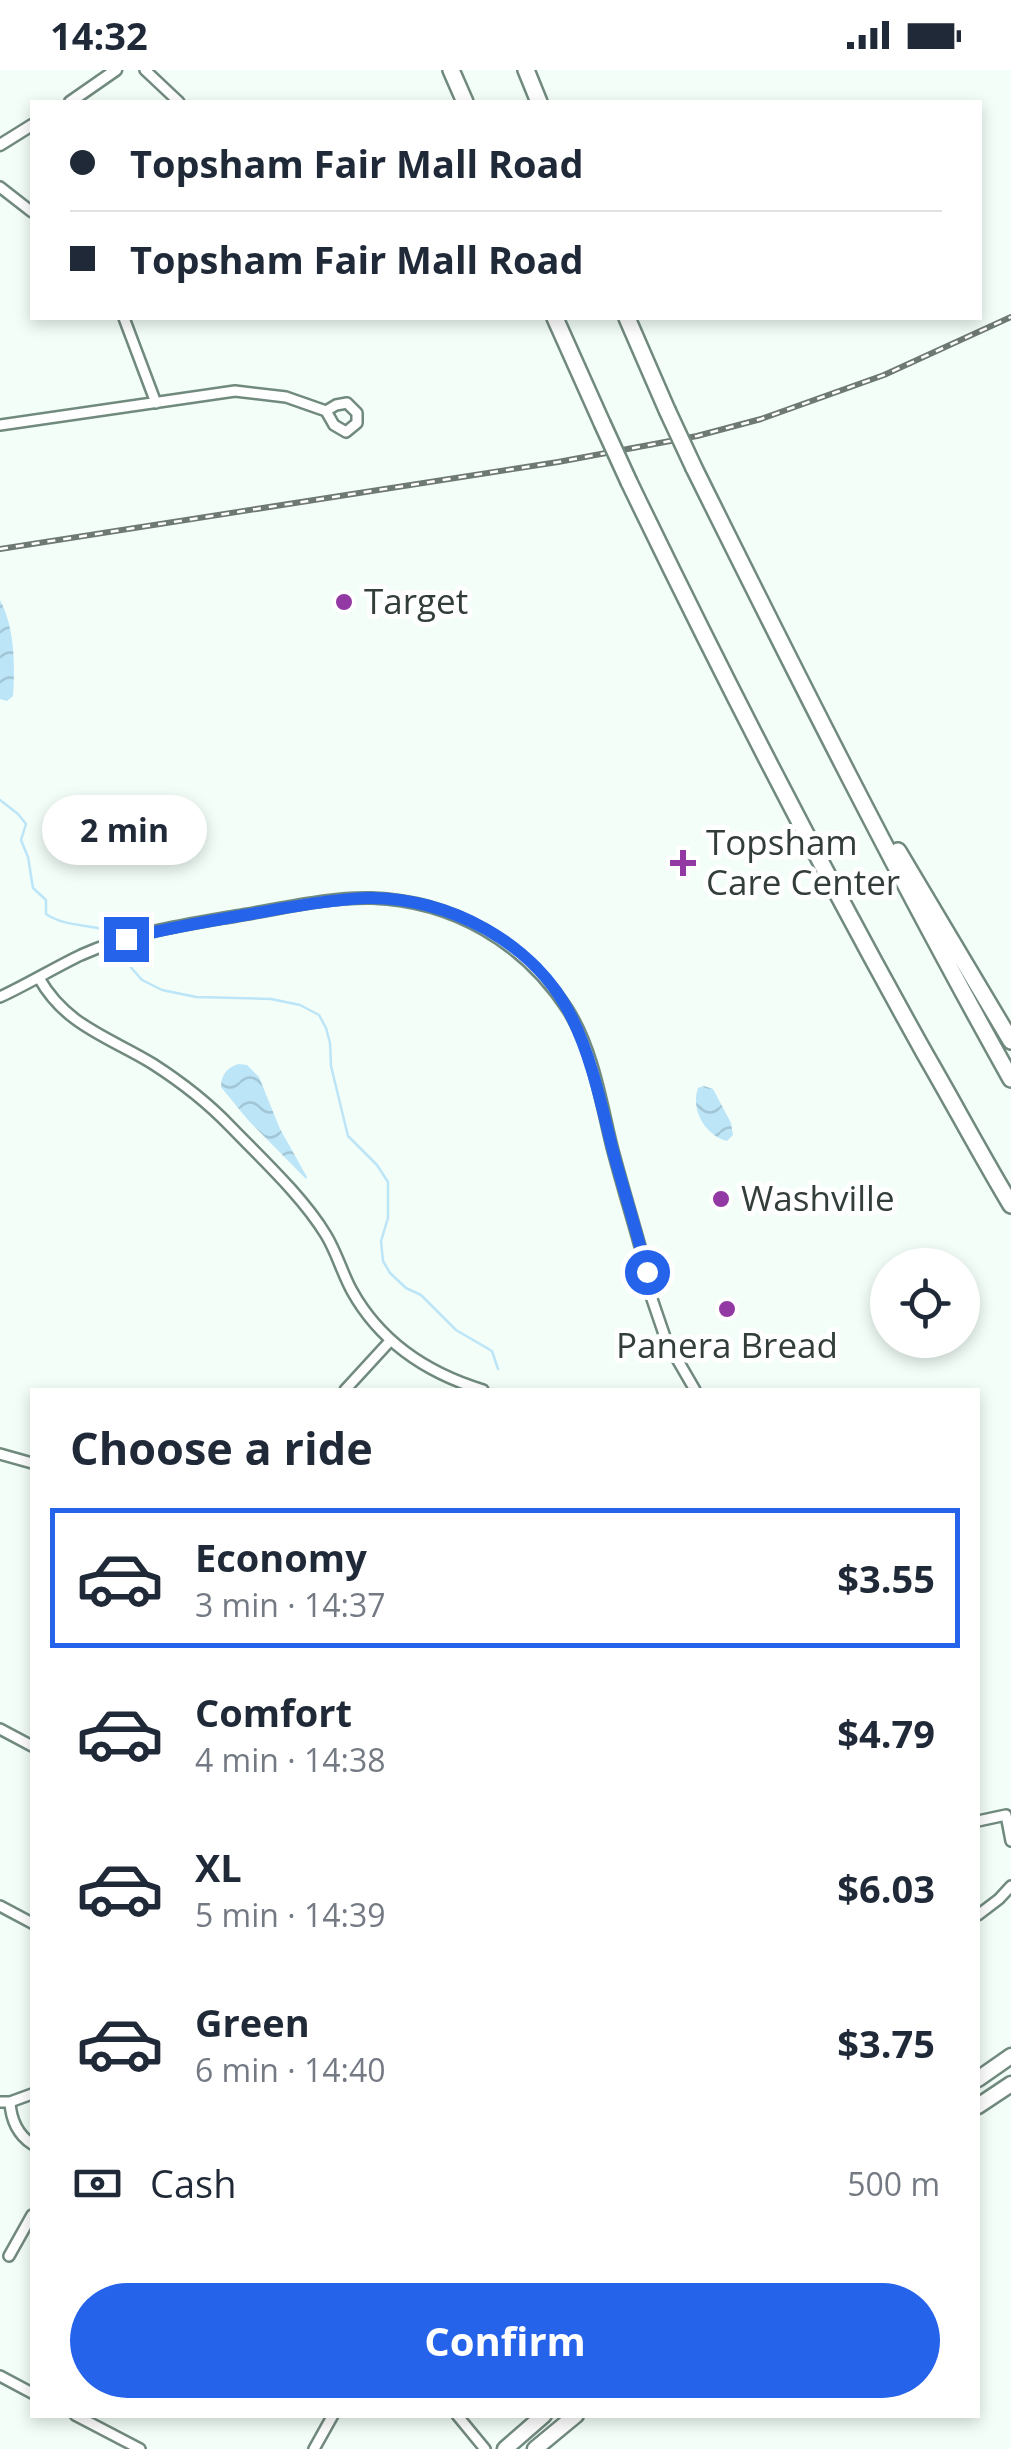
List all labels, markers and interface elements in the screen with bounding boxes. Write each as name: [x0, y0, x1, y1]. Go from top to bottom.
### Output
text: 14:32: [50, 9, 148, 61]
text: Topsham Fair Mall Road: [130, 137, 584, 189]
text: Topsham Fair Mall Road: [130, 233, 584, 285]
place label: Target: [364, 577, 468, 624]
marker: Target: [333, 591, 355, 613]
callout: 2 min: [44, 794, 208, 864]
text: 2 min: [80, 808, 169, 851]
place label: Topsham Care Center: [706, 818, 900, 905]
marker: Topsham Care Center: [670, 850, 696, 876]
route end: [104, 917, 149, 962]
place label: Washville: [741, 1174, 895, 1221]
marker: Washville: [710, 1188, 732, 1210]
map controls: [870, 1248, 980, 1358]
button: locate: [870, 1248, 980, 1358]
route start: [625, 1250, 670, 1295]
marker: Panera Bread: [716, 1298, 738, 1320]
place label: Panera Bread: [616, 1321, 838, 1368]
text: Choose a ride: [70, 1417, 373, 1478]
text: Economy: [195, 1531, 367, 1583]
icon: car: [75, 1533, 165, 1623]
text: $3.55: [837, 1552, 935, 1604]
text: 3 min · 14:37: [195, 1583, 386, 1626]
text: Comfort: [195, 1686, 352, 1738]
icon: car: [75, 1688, 165, 1778]
text: $4.79: [837, 1707, 935, 1759]
text: 4 min · 14:38: [195, 1738, 386, 1781]
text: XL: [195, 1841, 242, 1893]
icon: car: [75, 1843, 165, 1933]
text: $6.03: [837, 1862, 935, 1914]
text: 5 min · 14:39: [195, 1893, 386, 1936]
text: Green: [195, 1996, 310, 2048]
icon: car: [75, 1998, 165, 2088]
text: $3.75: [837, 2017, 935, 2069]
text: 6 min · 14:40: [195, 2048, 386, 2091]
icon: cash: [70, 2156, 125, 2211]
text: Cash: [150, 2157, 236, 2209]
text: 500 m: [847, 2162, 940, 2205]
button: Confirm: [70, 2283, 940, 2398]

